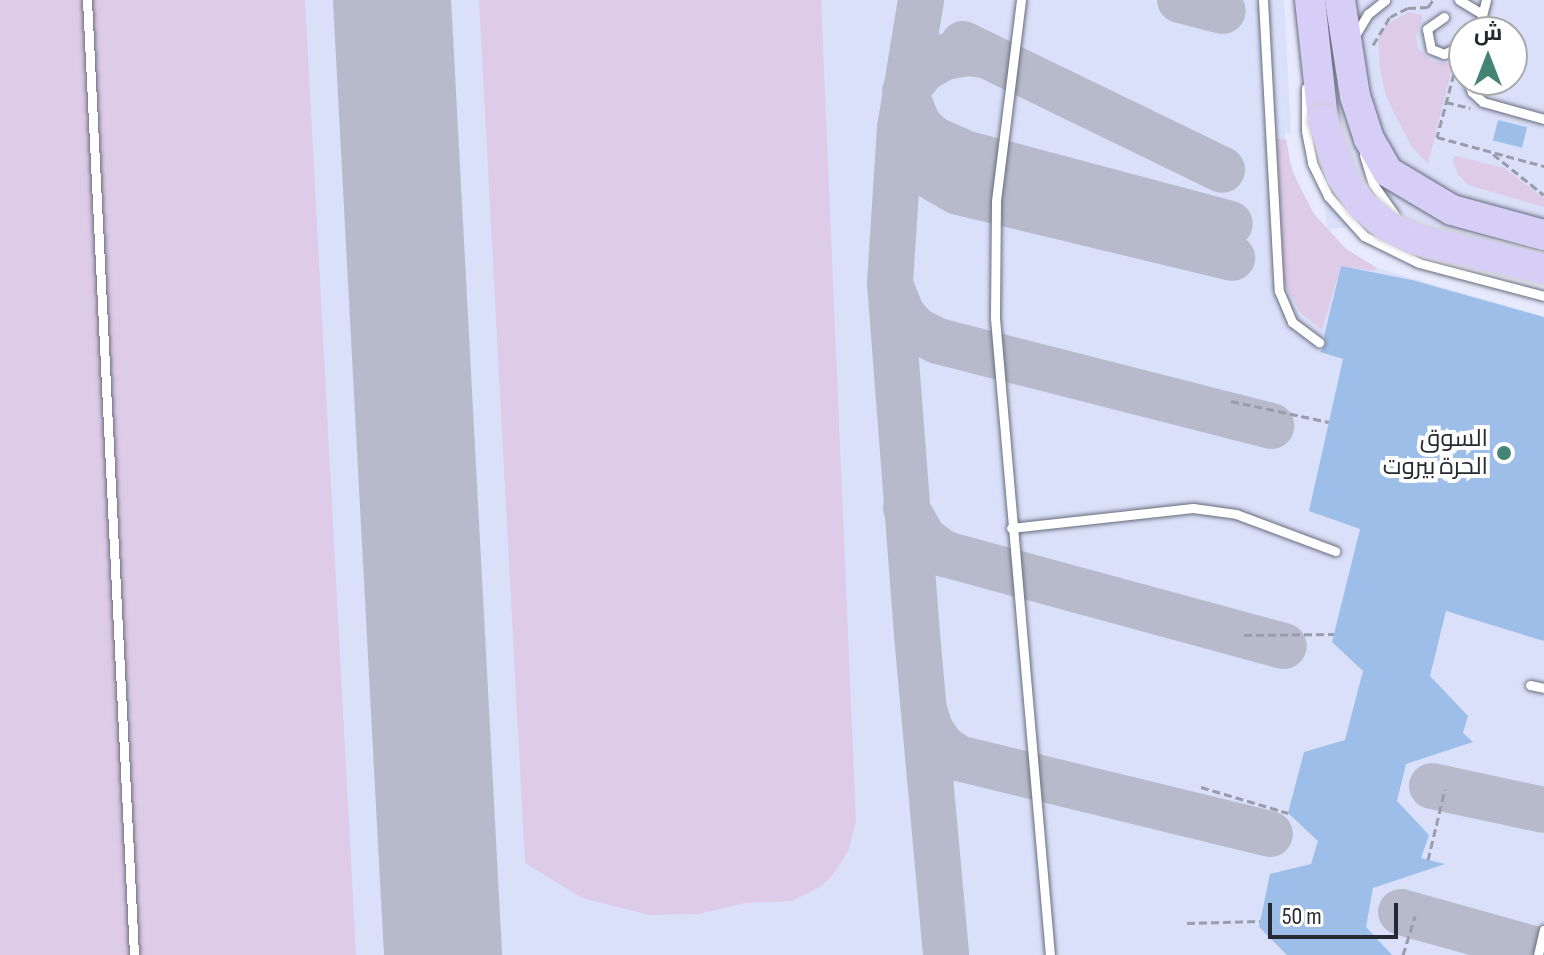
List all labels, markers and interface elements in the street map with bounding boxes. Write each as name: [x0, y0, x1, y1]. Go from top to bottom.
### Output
north arrow: [1448, 16, 1528, 96]
text: ش: [1474, 20, 1502, 47]
place label: السوق الحرة بيروت: [1383, 425, 1488, 481]
marker: السوق الحرة بيروت: [1495, 444, 1513, 462]
scale bar: [1272, 887, 1402, 937]
text: 50 m: [1282, 902, 1322, 931]

